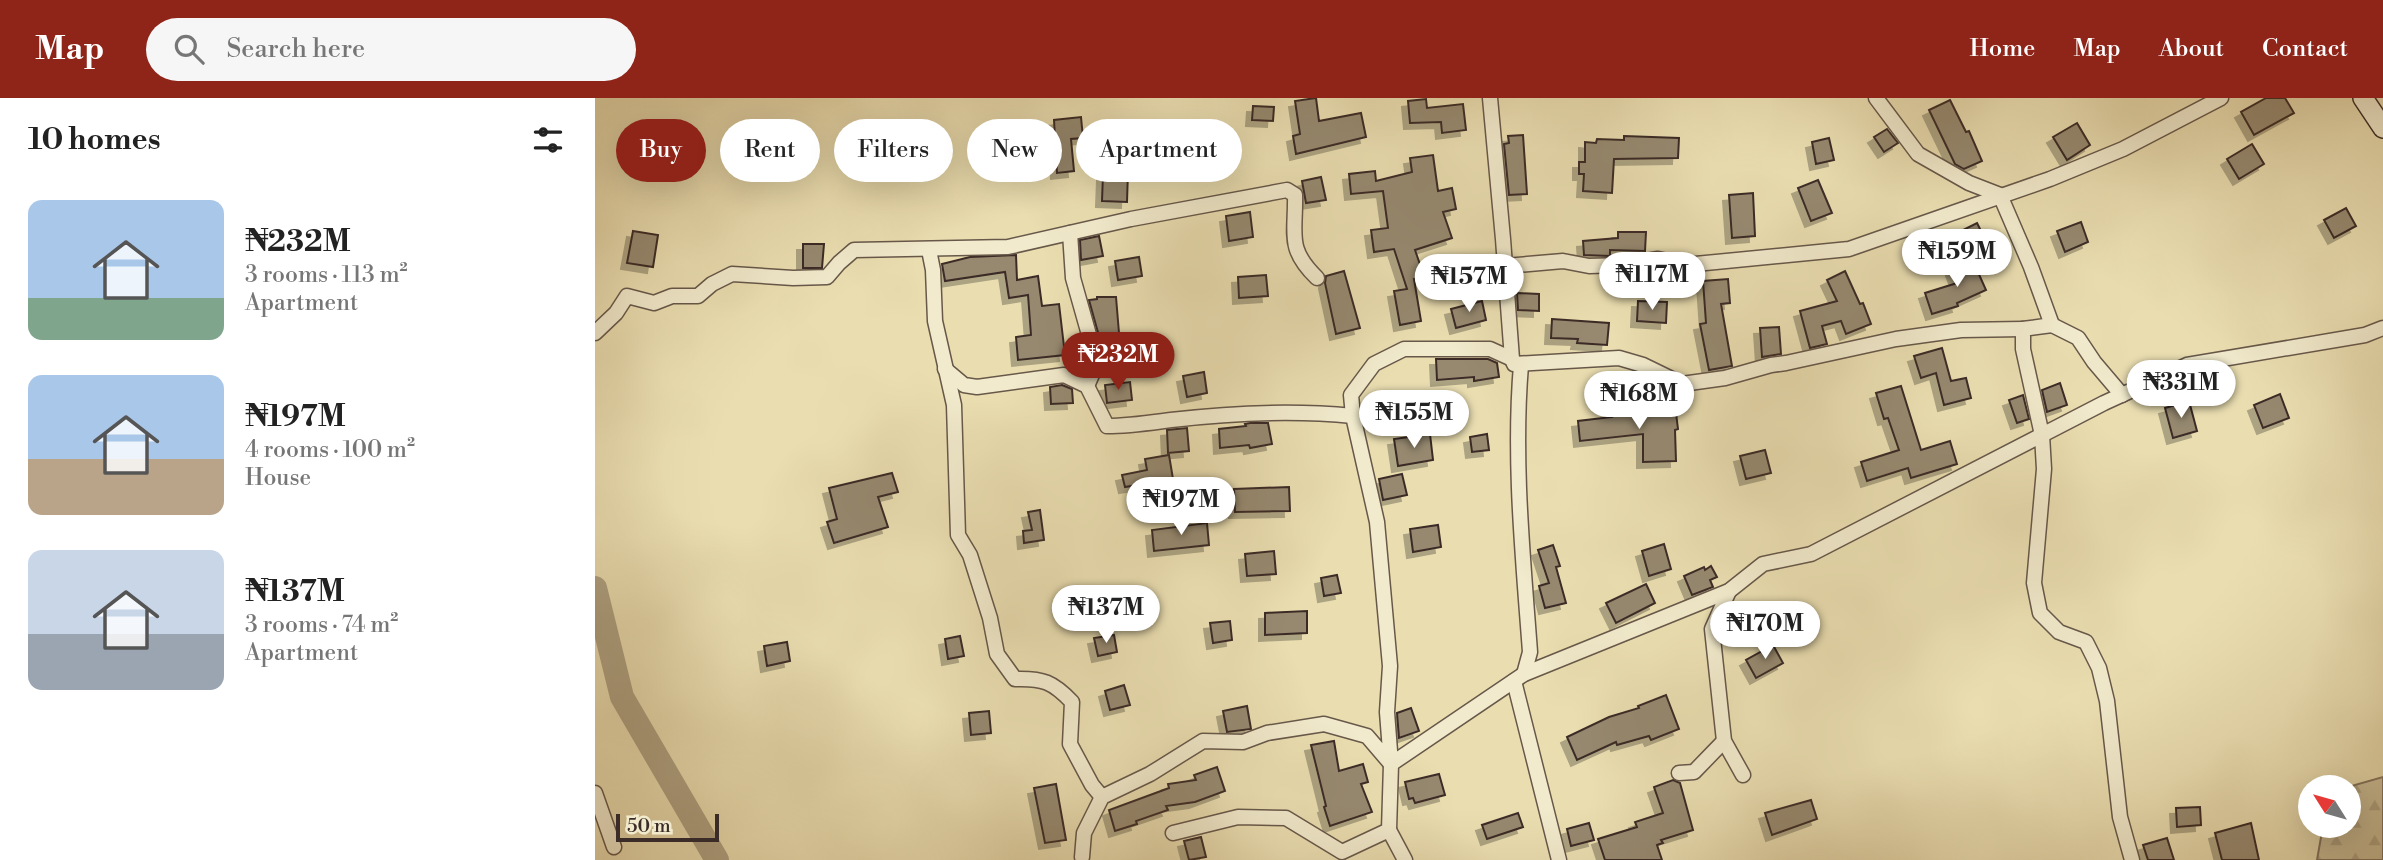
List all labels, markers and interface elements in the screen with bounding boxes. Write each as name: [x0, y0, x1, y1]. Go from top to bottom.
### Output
search box: [146, 18, 636, 81]
text: Map: [35, 29, 104, 70]
icon: search: [170, 30, 208, 68]
text: Search here: [226, 33, 365, 65]
text: Home: [1970, 34, 2035, 64]
text: Map: [2073, 34, 2121, 64]
text: About: [2159, 34, 2224, 64]
text: Contact: [2262, 34, 2348, 64]
chip: Buy: [616, 119, 706, 182]
chip: Rent: [720, 119, 820, 182]
chip: Filters: [834, 119, 953, 182]
chip: New: [967, 119, 1062, 182]
chip: Apartment: [1076, 119, 1242, 182]
text: 10 homes: [28, 121, 161, 159]
icon: filters: [529, 121, 567, 159]
text: ₦232M: [245, 223, 351, 261]
icon: home: [84, 228, 168, 312]
pin: ₦159M: [1908, 230, 2006, 289]
text: ₦159M: [1918, 238, 1996, 266]
pin: ₦117M: [1603, 252, 1701, 312]
pin: ₦157M: [1420, 254, 1518, 314]
text: 3 rooms · 113 m²: [245, 261, 408, 289]
text: ₦117M: [1615, 261, 1689, 289]
text: ₦157M: [1431, 263, 1507, 291]
text: Apartment: [245, 289, 358, 317]
pin: ₦232M: [1069, 332, 1167, 392]
text: ₦232M: [1077, 341, 1159, 369]
pin: ₦331M: [2132, 360, 2230, 420]
text: ₦331M: [2143, 369, 2219, 397]
pin: ₦168M: [1590, 372, 1688, 431]
text: ₦168M: [1600, 380, 1678, 408]
pin: ₦155M: [1365, 390, 1463, 450]
text: ₦197M: [245, 398, 346, 436]
text: ₦155M: [1375, 399, 1453, 427]
icon: home: [84, 403, 168, 487]
text: 4 rooms · 100 m²: [245, 436, 415, 464]
text: House: [245, 464, 311, 492]
pin: ₦197M: [1132, 478, 1230, 537]
text: ₦197M: [1142, 486, 1220, 514]
text: ₦137M: [245, 573, 345, 611]
icon: home: [84, 578, 168, 662]
pin: ₦137M: [1057, 586, 1155, 645]
text: ₦137M: [1068, 594, 1144, 622]
pin: ₦170M: [1716, 602, 1814, 661]
text: ₦170M: [1726, 610, 1804, 638]
text: 3 rooms · 74 m²: [245, 611, 398, 639]
text: Apartment: [245, 639, 358, 667]
north arrow: [2298, 775, 2361, 838]
map controls: [2298, 775, 2361, 838]
scale bar: [616, 811, 719, 843]
text: 50 m: [627, 814, 671, 838]

